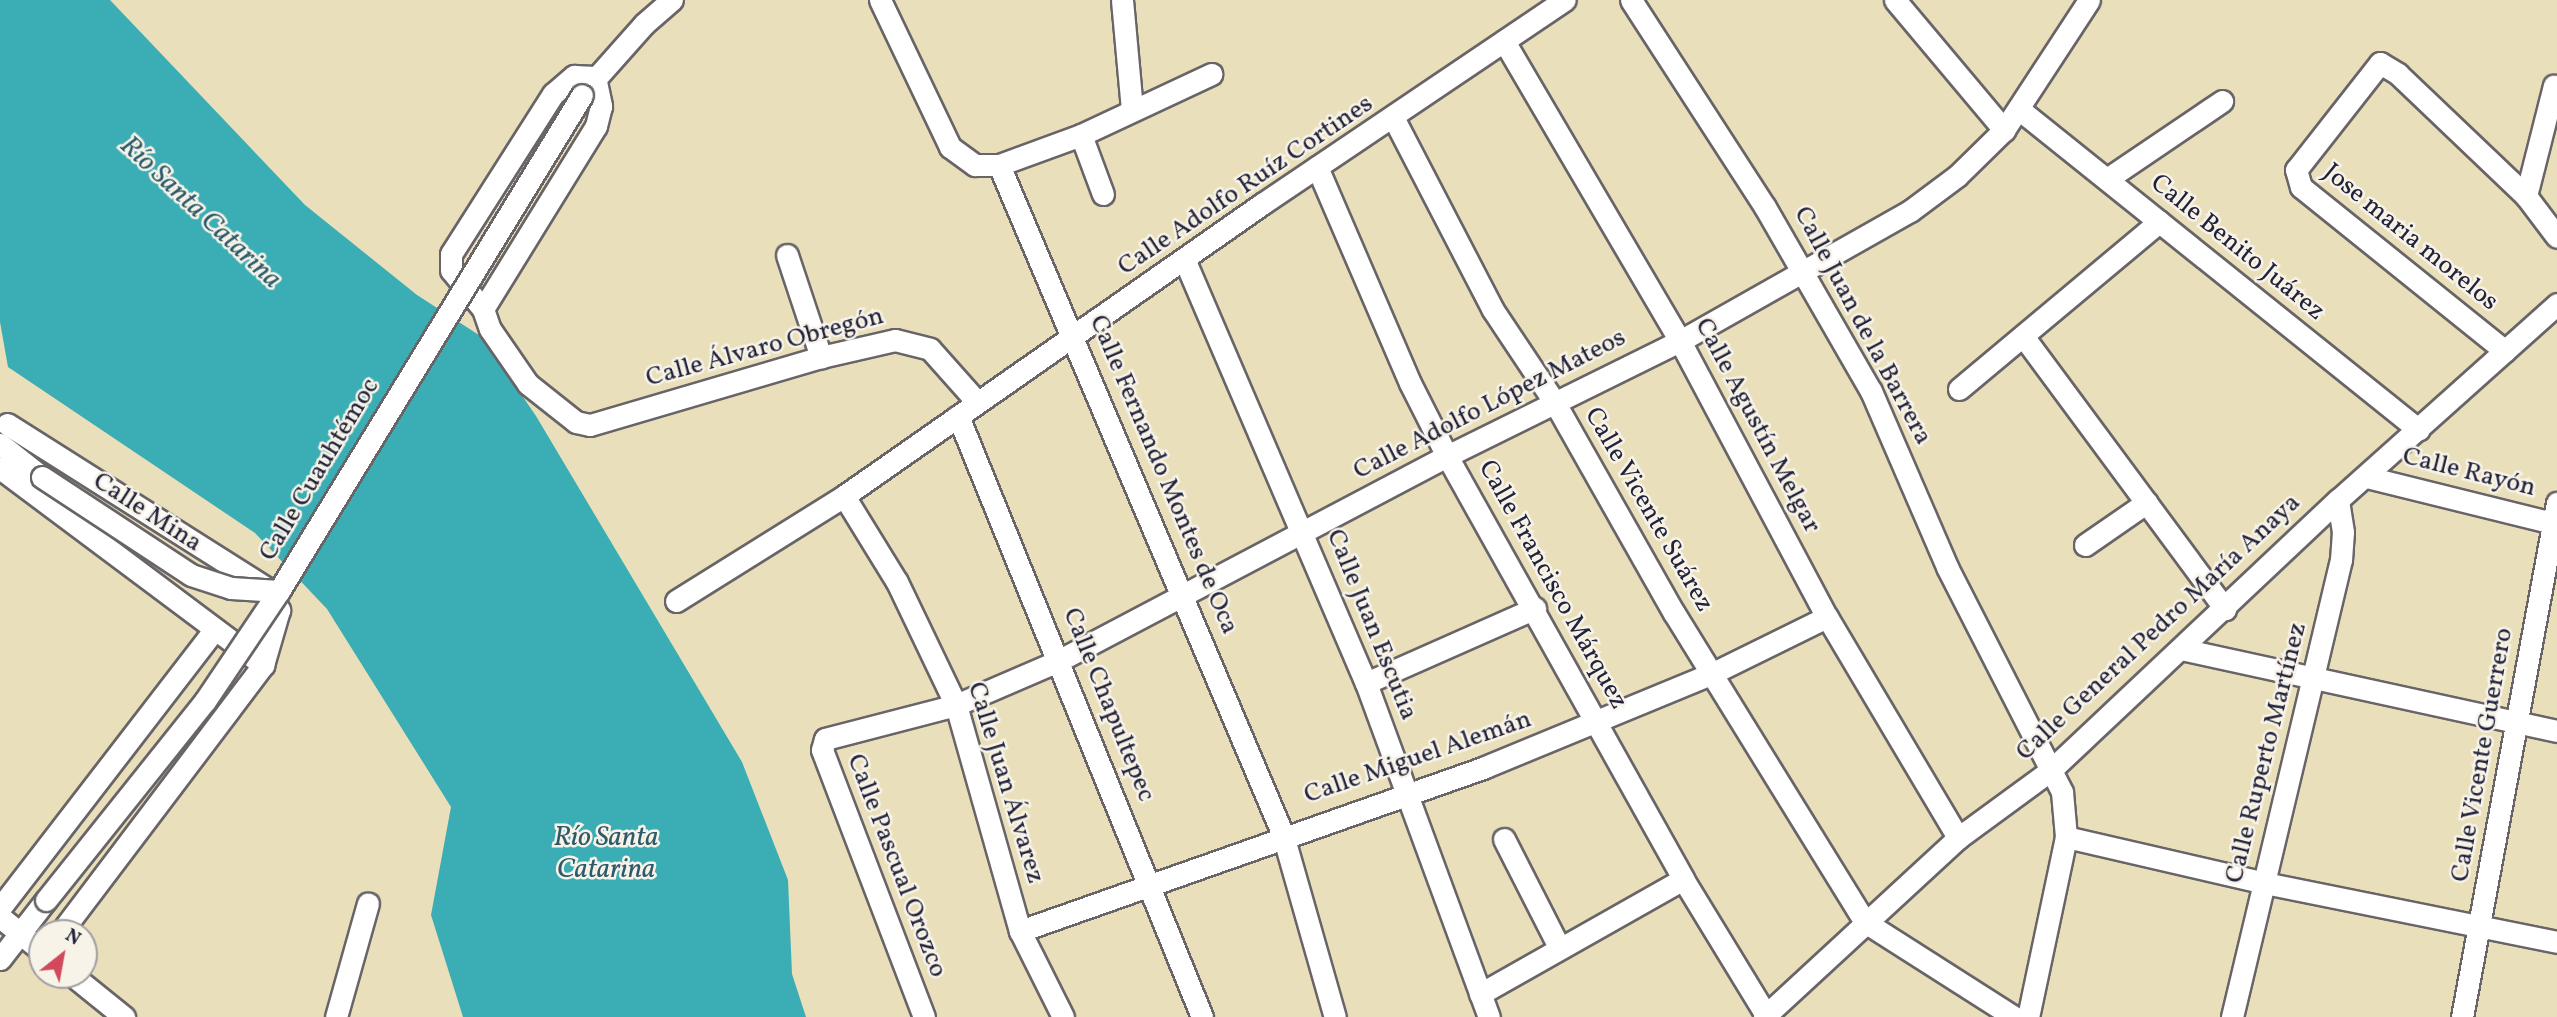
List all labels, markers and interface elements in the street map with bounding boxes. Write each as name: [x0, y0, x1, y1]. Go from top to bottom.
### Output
street label: Calle Adolfo Ruíz Cortines: [1113, 89, 1379, 283]
water label: Río Santa Catarina: [112, 130, 288, 296]
street label: Jose maria morelos: [2316, 158, 2504, 318]
street label: Calle Benito Juárez: [2144, 168, 2330, 328]
street label: Calle Juan de la Barrera: [1786, 202, 1938, 450]
street label: Calle Álvaro Obregón: [643, 301, 887, 395]
street label: Calle Fernando Montes de Oca: [1082, 311, 1244, 639]
street label: Calle Agustín Melgar: [1687, 313, 1827, 539]
street label: Calle Adolfo López Mateos: [1349, 323, 1631, 487]
street label: Calle Cuauhtémoc: [253, 373, 387, 567]
street label: Calle Vicente Suárez: [1577, 402, 1719, 618]
street label: Calle Rayón: [2399, 441, 2539, 505]
street label: Calle Francisco Márquez: [1471, 455, 1633, 715]
street label: Calle Mina: [87, 466, 207, 560]
street label: Calle General Pedro María Anaya: [2010, 488, 2308, 768]
street label: Calle Juan Escutia: [1319, 525, 1423, 725]
street label: Calle Chapultepec: [1055, 604, 1161, 806]
street label: Calle Ruperto Martínez: [2220, 620, 2314, 886]
street label: Calle Vicente Guerrero: [2445, 625, 2521, 885]
street label: Calle Juan Álvarez: [960, 679, 1050, 887]
street label: Calle Miguel Alemán: [1300, 704, 1536, 812]
street label: Calle Pascual Orozco: [839, 750, 953, 982]
water label: Río Santa Catarina: [553, 821, 659, 887]
north arrow: [28, 919, 98, 989]
text: N: [60, 923, 85, 952]

